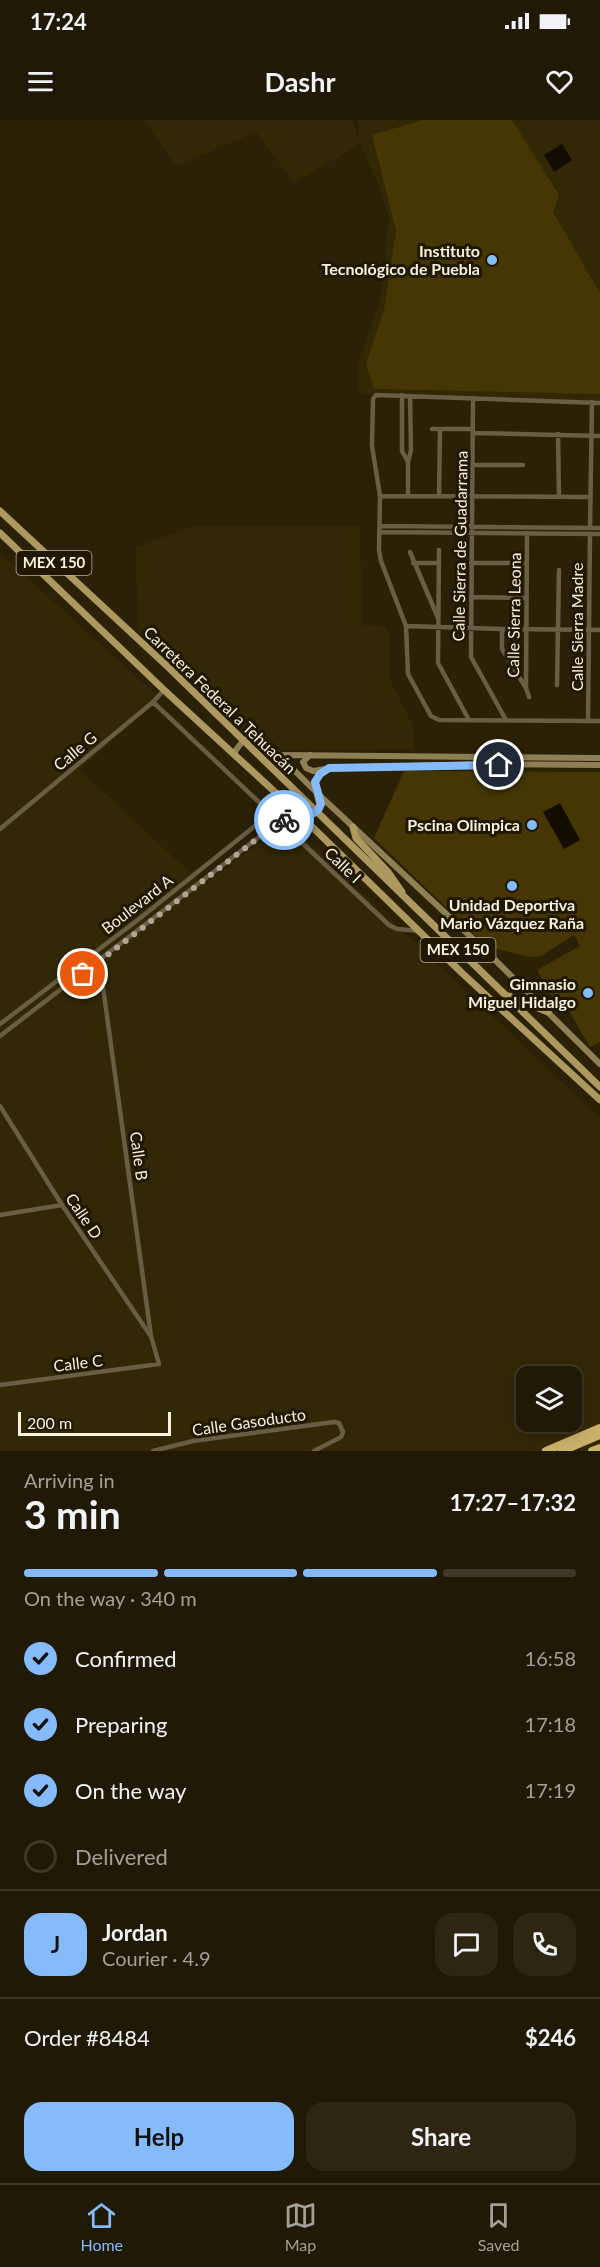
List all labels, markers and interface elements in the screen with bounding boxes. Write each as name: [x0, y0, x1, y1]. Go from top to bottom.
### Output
text: 17:24: [30, 8, 87, 35]
icon: menu: [24, 65, 57, 98]
text: Dashr: [264, 65, 336, 98]
icon: heart: [543, 65, 576, 98]
place label: Instituto Tecnológico de Puebla: [321, 241, 480, 278]
marker: Instituto Tecnológico de Puebla: [485, 253, 499, 267]
street label: Calle Sierra de Guadarrama: [448, 451, 471, 641]
road number: MEX 150: [16, 551, 92, 575]
street label: Calle Sierra Leona: [503, 552, 524, 678]
street label: Calle Sierra Madre: [567, 563, 586, 691]
street label: Carretera Federal a Tehuacán: [140, 622, 300, 777]
street label: Calle G: [49, 727, 100, 774]
pin: [473, 739, 524, 790]
icon: home: [482, 748, 515, 781]
courier: [254, 790, 314, 850]
icon: bike: [268, 804, 301, 837]
place label: Pscina Olimpica: [407, 815, 520, 834]
marker: Pscina Olimpica: [525, 818, 539, 832]
street label: Calle I: [321, 843, 365, 886]
street label: Boulevard A: [97, 870, 176, 937]
marker: Unidad Deportiva Mario Vázquez Raña: [505, 879, 519, 893]
place label: Unidad Deportiva Mario Vázquez Raña: [440, 895, 584, 932]
road number: MEX 150: [420, 938, 496, 962]
pin: [57, 948, 108, 999]
icon: bag: [66, 957, 99, 990]
place label: Gimnasio Miguel Hidalgo: [468, 974, 576, 1011]
marker: Gimnasio Miguel Hidalgo: [581, 986, 595, 1000]
street label: Calle B: [127, 1130, 152, 1182]
street label: Calle D: [62, 1189, 107, 1242]
street label: Calle C: [52, 1350, 104, 1375]
map controls: [516, 1366, 582, 1432]
button: layers: [516, 1366, 582, 1432]
street label: Calle Gasoducto: [191, 1404, 307, 1439]
scale bar: [18, 1409, 171, 1436]
text: 200 m: [27, 1413, 72, 1432]
text: Arriving in: [24, 1468, 115, 1492]
text: 17:27–17:32: [450, 1489, 576, 1516]
text: 3 min: [24, 1491, 121, 1537]
text: On the way · 340 m: [24, 1586, 197, 1610]
icon: check: [24, 1642, 57, 1675]
text: Confirmed: [75, 1645, 177, 1672]
text: 16:58: [525, 1646, 576, 1670]
icon: check: [24, 1708, 57, 1741]
text: Preparing: [75, 1711, 167, 1738]
text: 17:18: [525, 1712, 576, 1736]
icon: check: [24, 1774, 57, 1807]
text: On the way: [75, 1777, 186, 1804]
text: 17:19: [525, 1778, 576, 1802]
text: Delivered: [75, 1843, 168, 1870]
button: chat: [435, 1913, 498, 1976]
button: phone: [513, 1913, 576, 1976]
text: Jordan: [102, 1919, 168, 1946]
text: J: [51, 1931, 60, 1958]
text: Courier · 4.9: [102, 1946, 211, 1970]
text: Order #8484: [24, 2024, 150, 2051]
text: $246: [525, 2024, 576, 2051]
button: Help: [24, 2102, 294, 2171]
button: Share: [306, 2102, 576, 2171]
tab: Home: [80, 2199, 123, 2254]
tab: Map: [284, 2199, 317, 2254]
tab: Saved: [478, 2199, 520, 2254]

